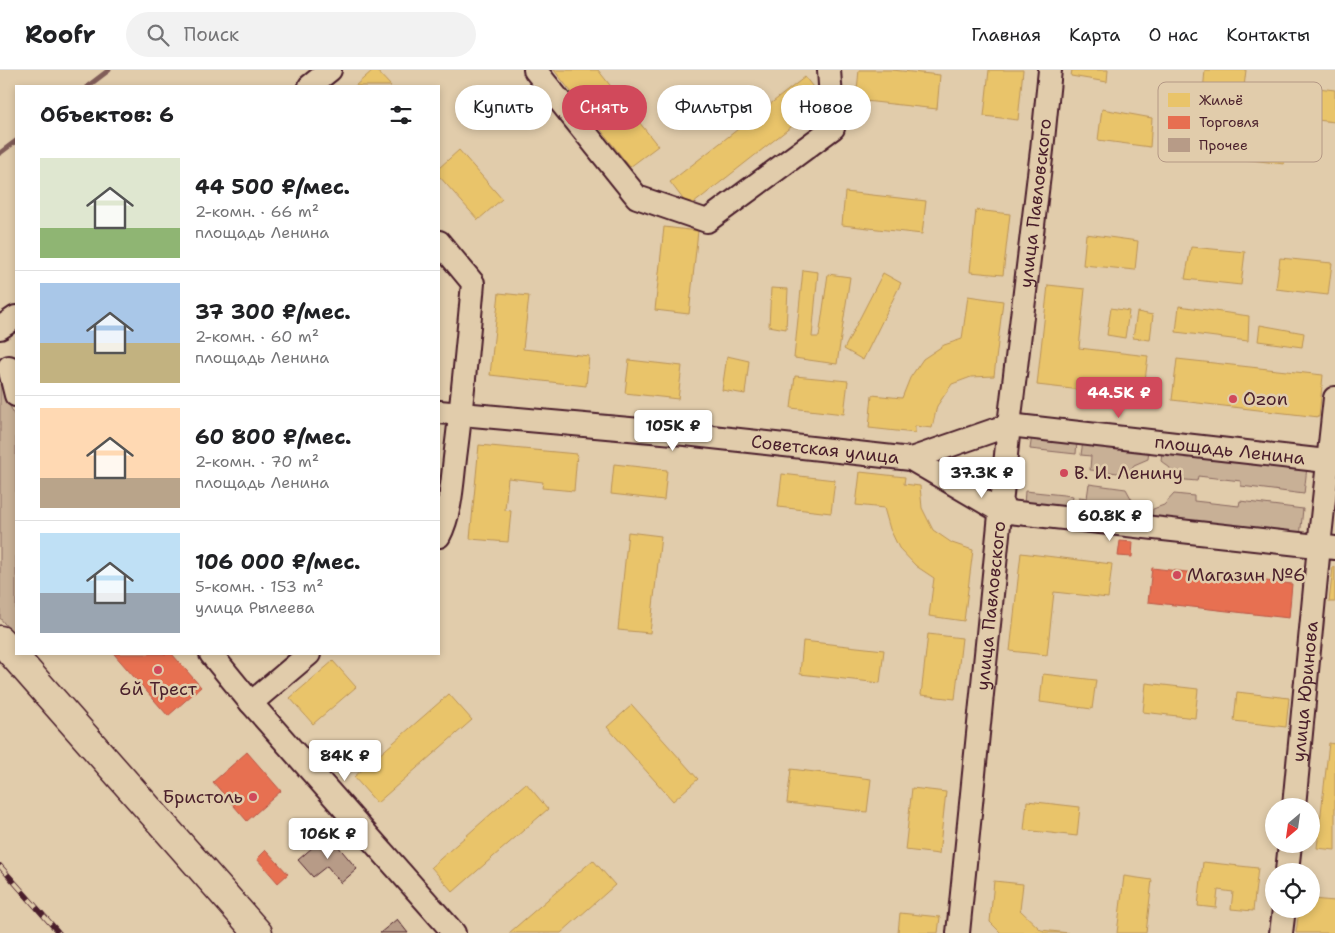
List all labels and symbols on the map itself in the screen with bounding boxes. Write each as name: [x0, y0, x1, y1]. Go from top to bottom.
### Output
legend: [1158, 82, 1322, 162]
text: Жильё: [1199, 91, 1243, 109]
text: Торговля: [1199, 113, 1259, 131]
street label: улица Павловского: [1014, 117, 1057, 289]
text: Прочее: [1199, 136, 1248, 154]
pin: 44.5K ₽: [1073, 376, 1165, 419]
place label: Ozon: [1243, 387, 1288, 411]
marker: Ozon: [1227, 393, 1239, 405]
pin: 105K ₽: [632, 410, 714, 452]
street label: Советская улица: [750, 429, 901, 470]
street label: площадь Ленина: [1153, 430, 1306, 471]
pin: 37.3K ₽: [936, 456, 1028, 499]
place label: В. И. Ленину: [1074, 461, 1183, 485]
marker: В. И. Ленину: [1058, 467, 1070, 479]
pin: 60.8K ₽: [1064, 500, 1156, 542]
street label: улица Павловского: [970, 520, 1011, 692]
place label: Магазин №6: [1187, 563, 1306, 587]
marker: Магазин №6: [1171, 569, 1183, 581]
street label: улица Юринова: [1286, 620, 1324, 763]
marker: 6й Трест: [152, 664, 164, 676]
place label: 6й Трест: [119, 677, 198, 701]
pin: 84K ₽: [310, 740, 380, 782]
place label: Бристоль: [163, 785, 243, 809]
marker: Бристоль: [247, 791, 259, 803]
north arrow: [1265, 798, 1320, 852]
pin: 106K ₽: [287, 818, 369, 860]

